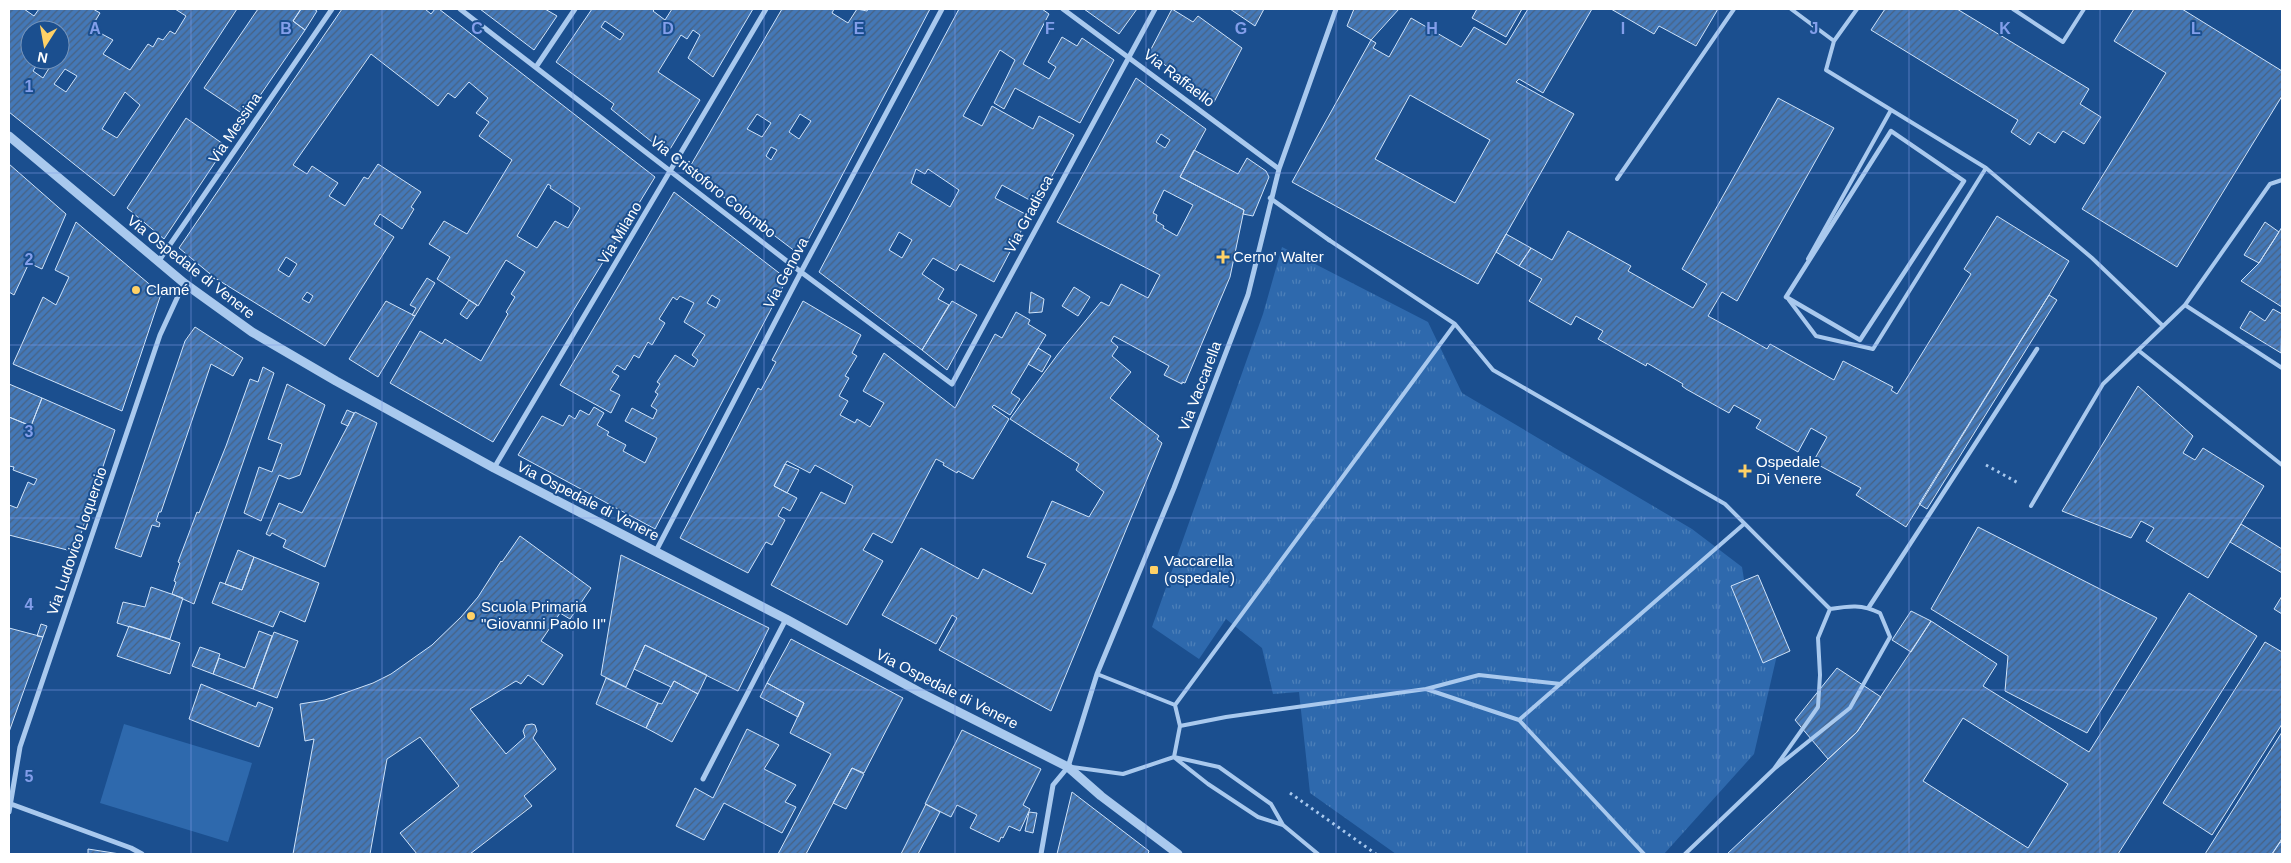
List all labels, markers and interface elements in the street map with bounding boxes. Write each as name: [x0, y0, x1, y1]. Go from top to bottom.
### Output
north arrow: [20, 20, 70, 70]
text: A: [89, 20, 101, 37]
text: B: [280, 20, 292, 37]
text: C: [471, 20, 483, 37]
text: D: [662, 20, 674, 37]
text: E: [854, 20, 865, 37]
text: F: [1045, 20, 1055, 37]
text: G: [1235, 20, 1247, 37]
text: H: [1426, 20, 1438, 37]
text: I: [1621, 20, 1625, 37]
text: J: [1810, 20, 1818, 37]
text: K: [1999, 20, 2011, 37]
text: L: [2191, 20, 2201, 37]
street label: Via Raffaello: [1140, 45, 1218, 110]
text: N: [36, 49, 49, 67]
text: 1: [25, 78, 34, 95]
street label: Via Messina: [205, 89, 265, 166]
street label: Via Cristoforo Colombo: [647, 132, 780, 241]
street label: Via Gradisca: [1001, 171, 1056, 256]
street label: Via Milano: [594, 198, 645, 267]
street label: Via Ospedale di Venere: [124, 211, 259, 322]
street label: Via Genova: [760, 234, 812, 311]
place label: Cerno' Walter: [1233, 248, 1324, 265]
text: 2: [25, 251, 34, 268]
marker: Cerno' Walter: [1217, 251, 1229, 263]
place label: Clamé: [146, 281, 189, 298]
marker: Clamé: [130, 284, 142, 296]
street label: Via Vaccarella: [1175, 338, 1225, 433]
text: 3: [25, 423, 34, 440]
place label: Ospedale Di Venere: [1756, 453, 1822, 487]
street label: Via Ospedale di Venere: [514, 457, 662, 544]
street label: Via Ludovico Loquercio: [43, 464, 110, 617]
marker: Ospedale Di Venere: [1738, 464, 1752, 478]
place label: Vaccarella (ospedale): [1164, 552, 1235, 586]
marker: Vaccarella (ospedale): [1148, 564, 1160, 576]
text: 4: [25, 596, 34, 613]
place label: Scuola Primaria "Giovanni Paolo II": [481, 598, 606, 632]
marker: Scuola Primaria "Giovanni Paolo II": [465, 610, 477, 622]
street label: Via Ospedale di Venere: [873, 645, 1021, 732]
text: 5: [25, 768, 34, 785]

